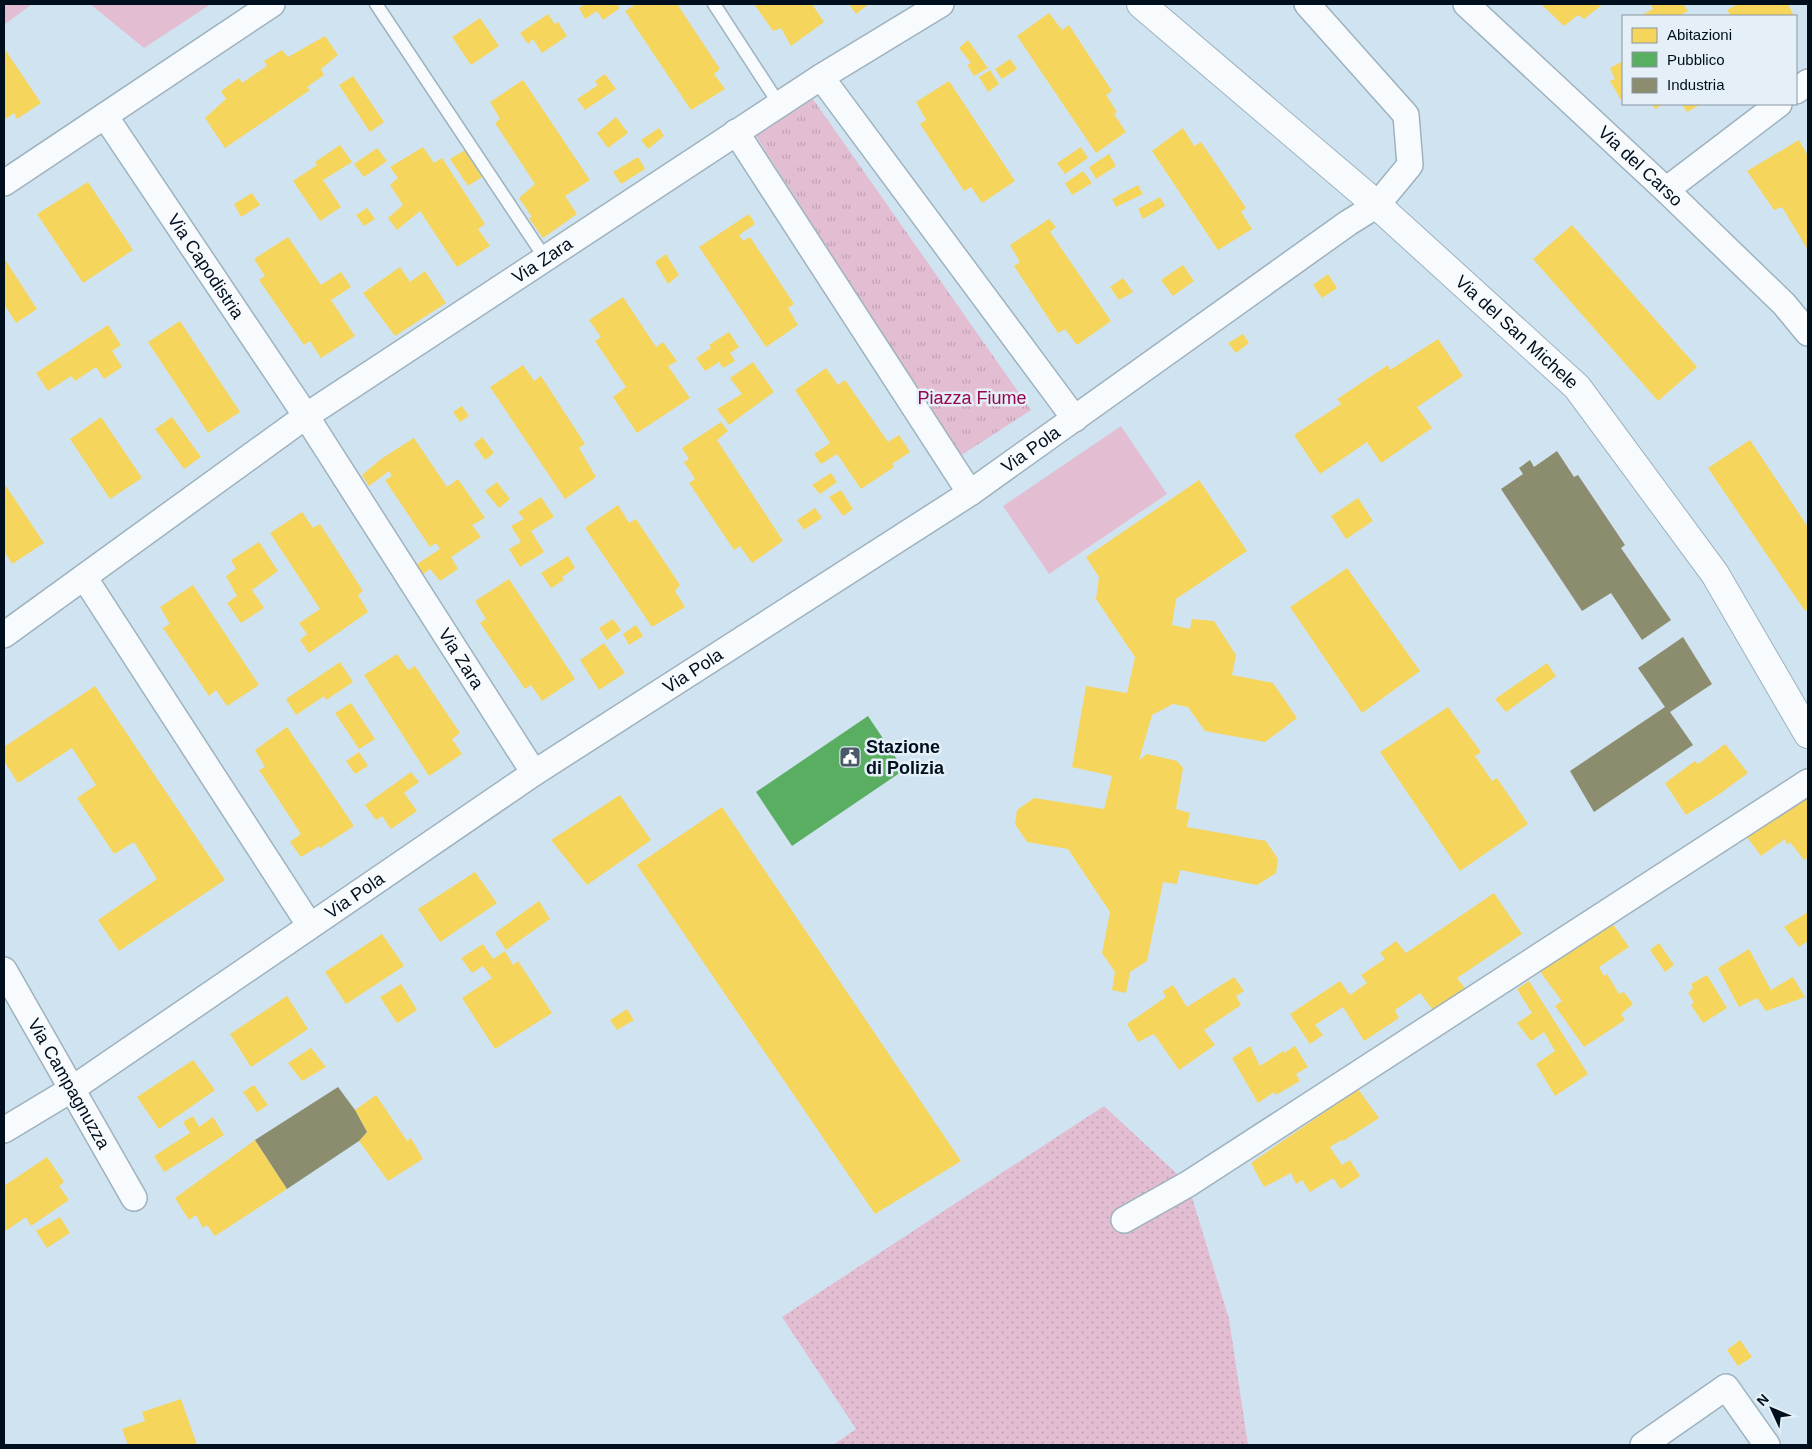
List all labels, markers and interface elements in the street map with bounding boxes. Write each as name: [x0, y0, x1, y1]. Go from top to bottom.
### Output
legend: [1622, 15, 1797, 105]
text: Abitazioni: [1667, 26, 1732, 43]
text: Pubblico: [1667, 51, 1725, 68]
text: Industria: [1667, 76, 1725, 93]
street label: Via del Carso: [1594, 122, 1686, 210]
street label: Via Capodistria: [164, 210, 249, 323]
street label: Via Zara: [509, 233, 577, 287]
street label: Via del San Michele: [1451, 271, 1582, 393]
park label: Piazza Fiume: [917, 388, 1027, 408]
street label: Via Pola: [998, 421, 1065, 477]
street label: Via Zara: [434, 625, 488, 693]
street label: Via Pola: [659, 644, 727, 697]
place label: Stazione di Polizia: [866, 737, 945, 778]
public building icon: Stazione di Polizia: [838, 745, 862, 769]
street label: Via Pola: [322, 868, 389, 923]
street label: Via Campagnuzza: [24, 1015, 114, 1153]
north arrow: [1747, 1384, 1797, 1434]
text: N: [1753, 1391, 1772, 1409]

